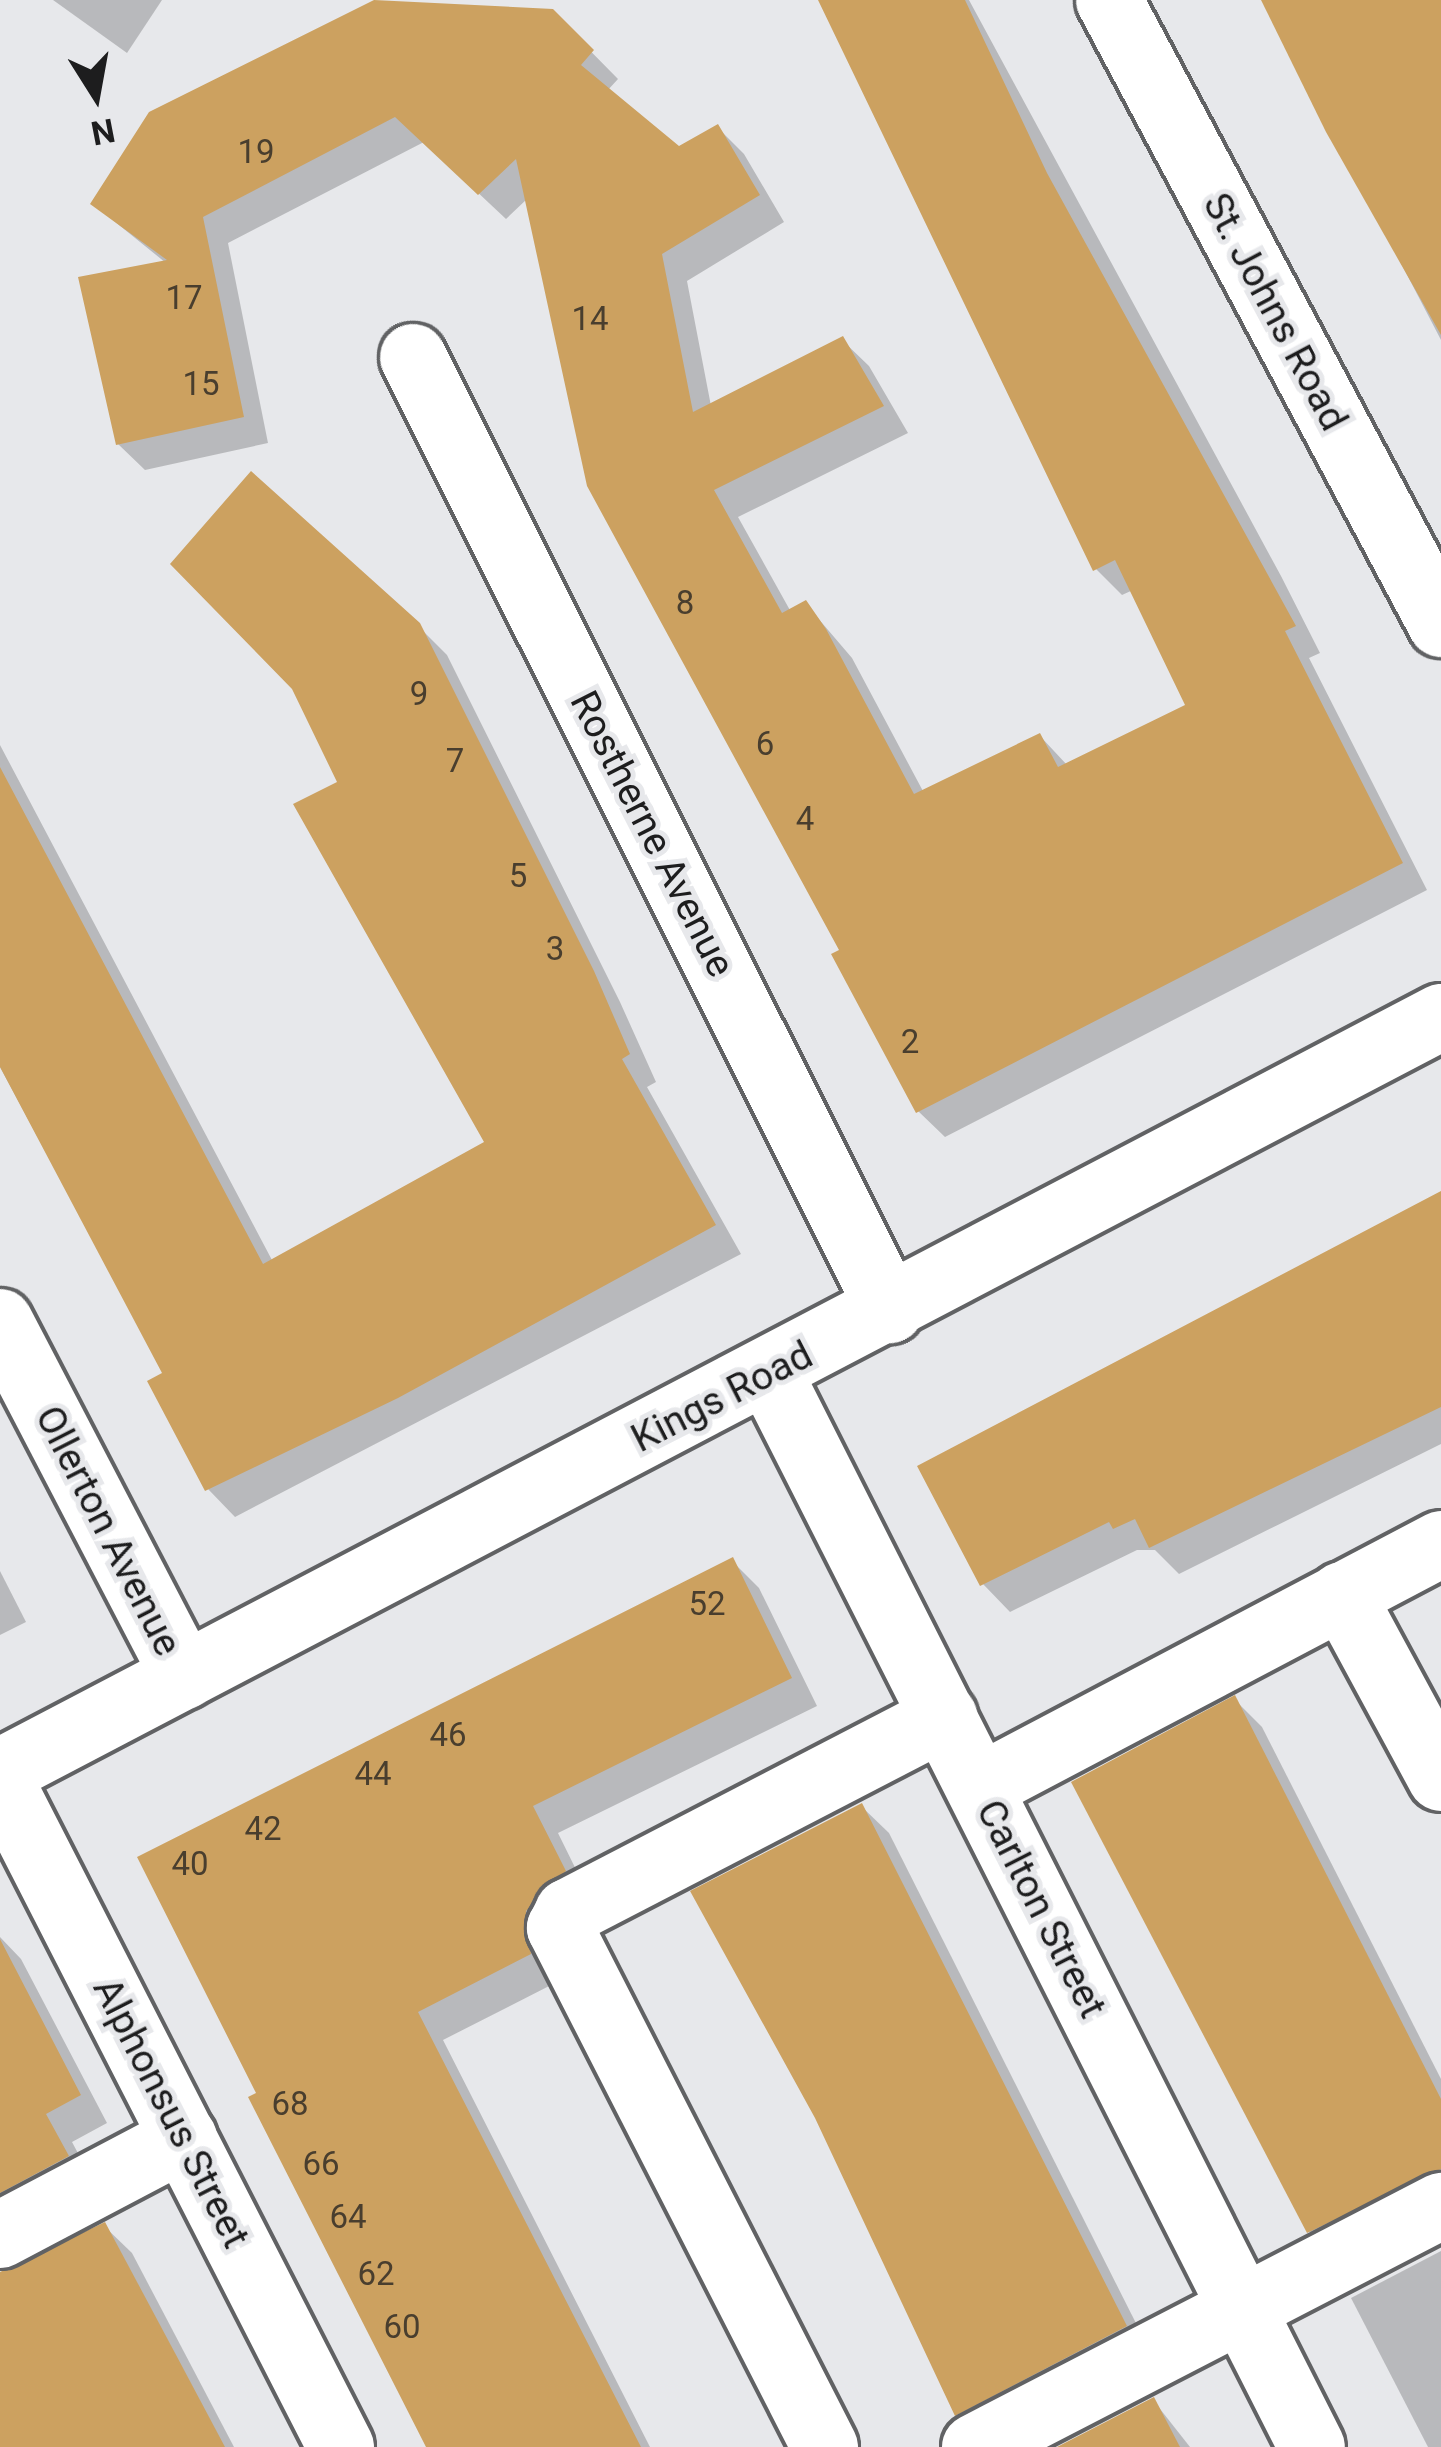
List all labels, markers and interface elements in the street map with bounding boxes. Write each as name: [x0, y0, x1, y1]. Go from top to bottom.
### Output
north arrow: [36, 36, 156, 156]
text: N: [88, 110, 118, 153]
house number: 19: [237, 132, 275, 172]
street label: St. Johns Road: [1193, 185, 1357, 439]
house number: 17: [165, 278, 203, 318]
house number: 14: [571, 299, 609, 339]
house number: 15: [182, 364, 220, 404]
house number: 8: [676, 583, 694, 623]
house number: 9: [410, 674, 428, 714]
street label: Rostherne Avenue: [560, 684, 744, 984]
house number: 6: [756, 724, 774, 764]
house number: 7: [446, 741, 464, 781]
house number: 4: [796, 799, 814, 839]
house number: 5: [509, 856, 527, 896]
house number: 3: [546, 929, 564, 969]
house number: 2: [901, 1022, 919, 1062]
street label: Kings Road: [624, 1332, 820, 1462]
street label: Ollerton Avenue: [25, 1398, 191, 1664]
house number: 52: [688, 1584, 726, 1624]
house number: 46: [429, 1715, 467, 1755]
house number: 44: [354, 1754, 392, 1794]
street label: Carlton Street: [966, 1792, 1116, 2026]
house number: 42: [244, 1809, 282, 1849]
house number: 40: [171, 1844, 209, 1884]
street label: Alphonsus Street: [83, 1970, 259, 2256]
house number: 68: [271, 2084, 309, 2124]
house number: 66: [302, 2144, 340, 2184]
house number: 64: [329, 2197, 367, 2237]
house number: 62: [357, 2254, 395, 2294]
house number: 60: [383, 2307, 421, 2347]

